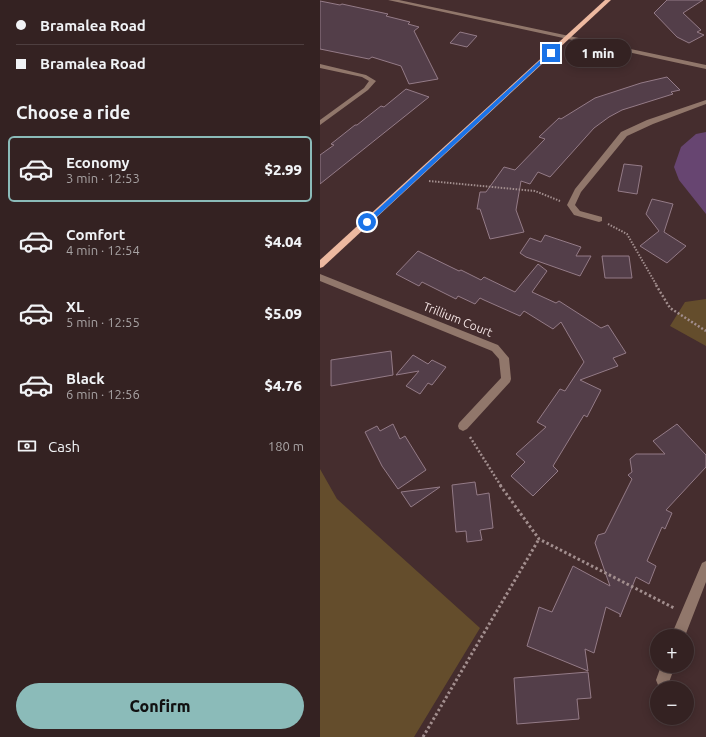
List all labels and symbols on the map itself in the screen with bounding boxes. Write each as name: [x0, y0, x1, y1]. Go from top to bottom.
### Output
callout: 1 min: [565, 39, 631, 67]
route end: [542, 44, 560, 62]
route start: [358, 213, 376, 231]
street label: Trillium Court: [422, 299, 495, 339]

